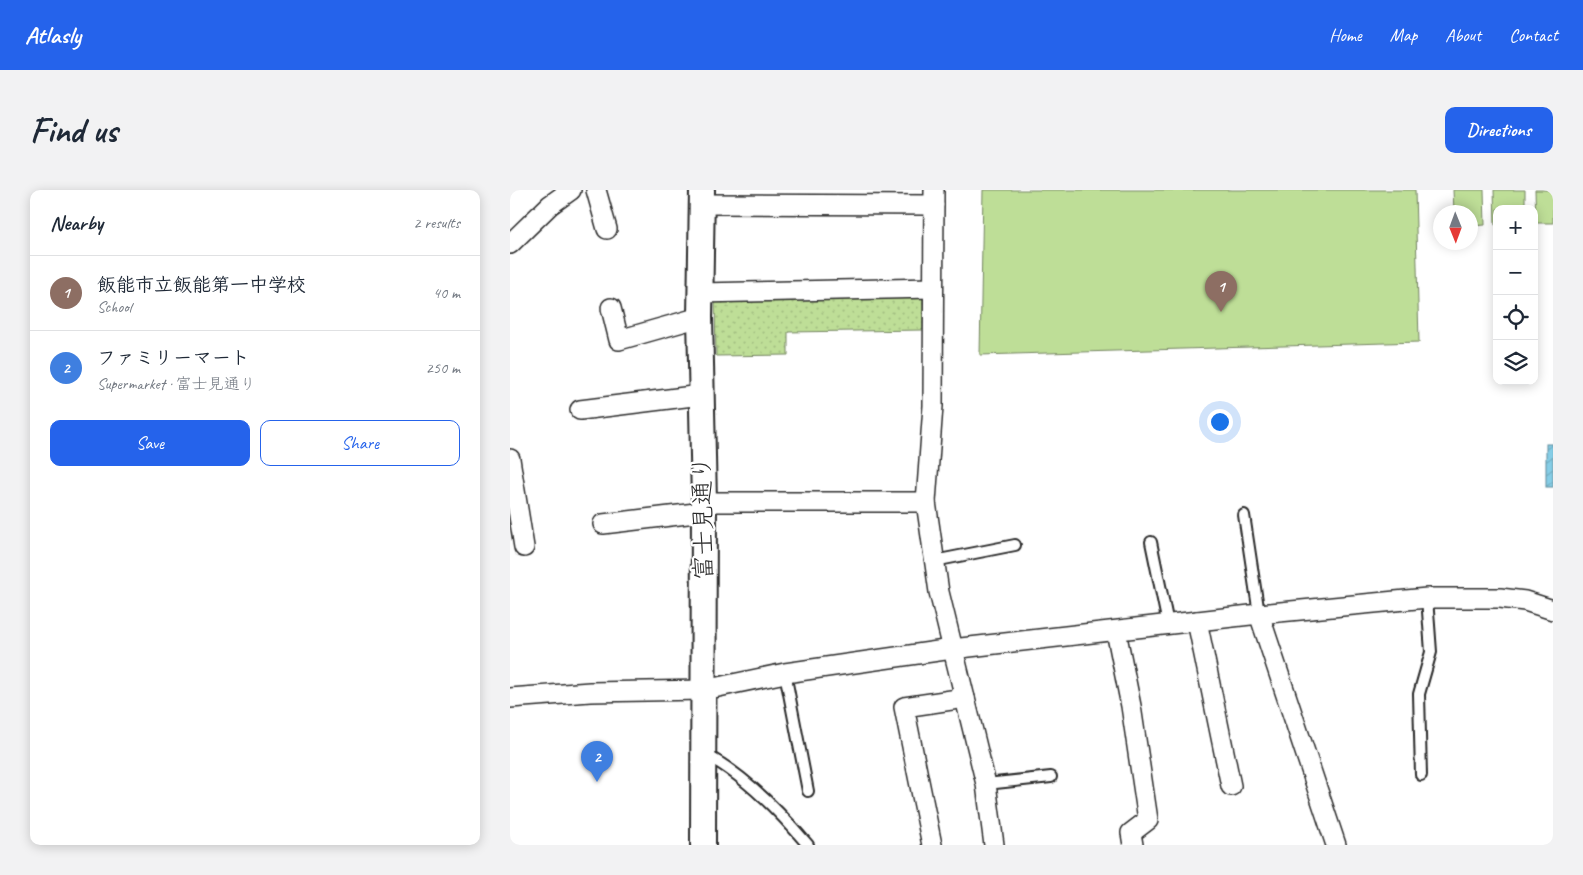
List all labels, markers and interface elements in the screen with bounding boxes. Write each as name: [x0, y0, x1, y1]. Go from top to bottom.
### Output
text: Atlasly: [25, 20, 81, 50]
text: Home: [1329, 24, 1362, 46]
text: Map: [1390, 24, 1417, 46]
text: About: [1445, 24, 1481, 46]
text: Contact: [1509, 24, 1558, 46]
button: Directions: [1445, 107, 1553, 153]
text: Find us: [30, 108, 117, 153]
north arrow: [1433, 205, 1478, 250]
map controls: [1493, 205, 1538, 385]
button: +: [1493, 205, 1538, 250]
text: Nearby: [50, 210, 103, 236]
text: 2 results: [413, 213, 460, 233]
button: −: [1493, 250, 1538, 295]
pin: 1: [1205, 271, 1237, 312]
text: 飯能市立飯能第一中学校: [97, 273, 306, 297]
text: 1: [62, 283, 70, 303]
text: 40 m: [433, 283, 460, 303]
button: locate: [1493, 295, 1538, 340]
text: School: [97, 297, 131, 317]
button: layers: [1493, 340, 1538, 385]
text: ファミリーマート: [97, 346, 250, 370]
text: 2: [62, 358, 70, 378]
text: 250 m: [426, 358, 460, 378]
text: Supermarket · 富士見通り: [97, 374, 256, 394]
your location: [1207, 409, 1233, 435]
button: Save: [50, 420, 250, 466]
button: Share: [260, 420, 460, 466]
street label: 富士見通り: [686, 455, 720, 581]
pin: 2: [581, 741, 613, 782]

